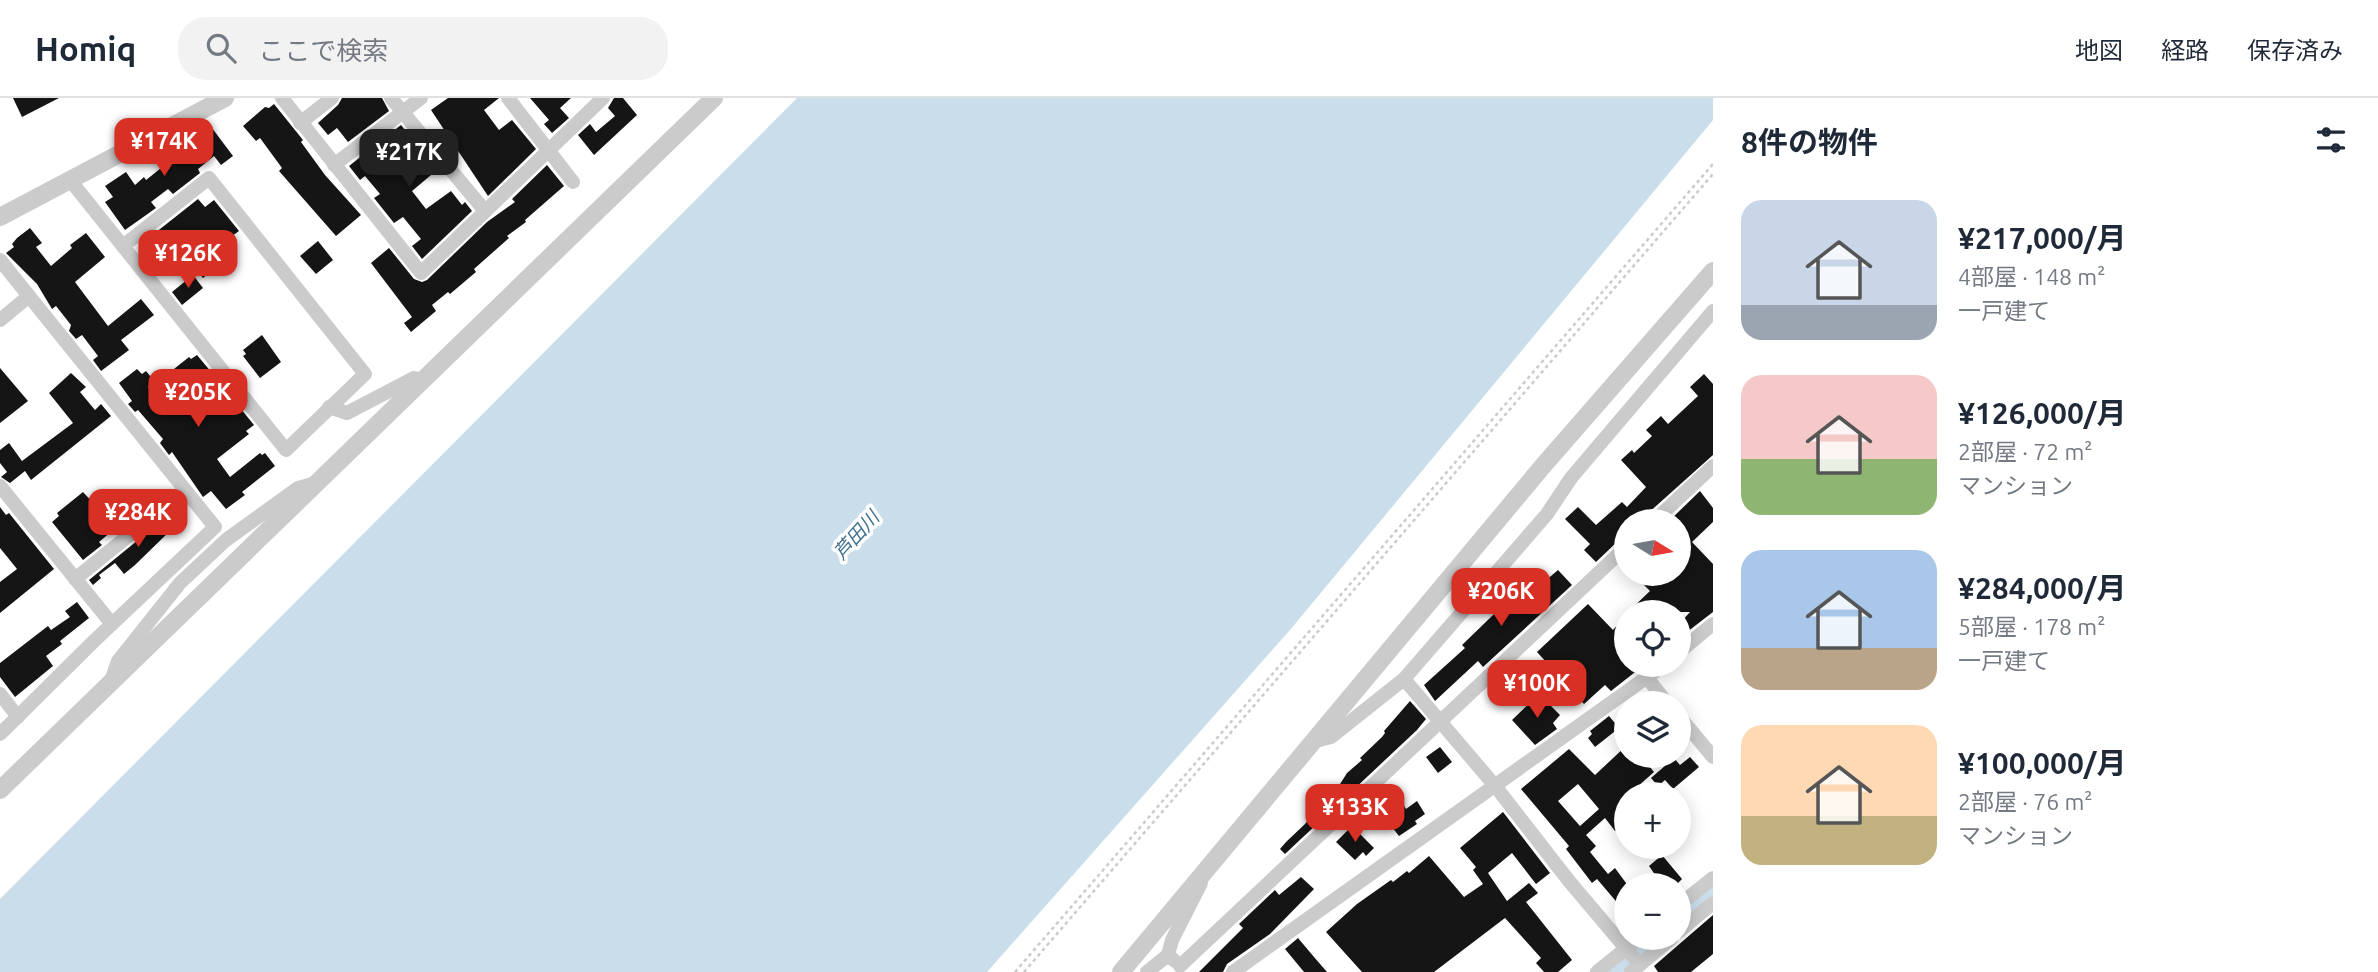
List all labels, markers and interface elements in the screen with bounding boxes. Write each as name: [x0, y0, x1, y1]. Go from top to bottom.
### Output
search box: [178, 17, 668, 80]
icon: search: [202, 29, 240, 67]
text: Homiq: [35, 30, 136, 67]
text: ここで検索: [258, 36, 388, 65]
text: 地図: [2075, 37, 2123, 64]
text: 経路: [2161, 37, 2209, 64]
text: 保存済み: [2247, 37, 2343, 64]
pin: ¥174K: [115, 118, 213, 178]
icon: filters: [2312, 121, 2350, 159]
text: 8件の物件: [1741, 125, 1878, 159]
text: ¥174K: [130, 128, 198, 153]
pin: ¥217K: [360, 130, 458, 189]
text: ¥217K: [375, 139, 443, 164]
text: ¥217,000/月: [1958, 221, 2126, 255]
icon: home: [1797, 228, 1881, 312]
pin: ¥126K: [139, 230, 237, 290]
text: ¥126K: [154, 240, 222, 265]
text: 4部屋 · 148 m²: [1958, 264, 2105, 289]
text: 一戸建て: [1958, 298, 2050, 323]
pin: ¥205K: [149, 370, 247, 429]
text: ¥205K: [164, 379, 232, 404]
text: ¥126,000/月: [1958, 396, 2126, 430]
icon: home: [1797, 403, 1881, 487]
text: 2部屋 · 72 m²: [1958, 439, 2092, 464]
text: マンション: [1958, 473, 2073, 498]
pin: ¥284K: [89, 490, 187, 549]
text: ¥284K: [104, 499, 172, 524]
water label: 芦田川: [829, 505, 885, 564]
north arrow: [1614, 509, 1690, 586]
map controls: [1614, 509, 1691, 950]
pin: ¥206K: [1452, 568, 1550, 628]
text: ¥284,000/月: [1958, 571, 2126, 605]
text: ¥206K: [1467, 578, 1535, 603]
icon: home: [1797, 578, 1881, 662]
button: locate: [1614, 600, 1691, 677]
text: 5部屋 · 178 m²: [1958, 614, 2105, 639]
text: 一戸建て: [1958, 648, 2050, 673]
pin: ¥100K: [1488, 660, 1586, 720]
text: ¥100K: [1503, 670, 1571, 695]
button: layers: [1614, 691, 1691, 768]
text: ¥100,000/月: [1958, 746, 2126, 780]
icon: home: [1797, 753, 1881, 837]
button: +: [1614, 782, 1691, 859]
pin: ¥133K: [1306, 784, 1404, 844]
text: 2部屋 · 76 m²: [1958, 789, 2092, 814]
text: ¥133K: [1321, 794, 1389, 819]
text: マンション: [1958, 823, 2073, 848]
button: −: [1614, 873, 1691, 950]

